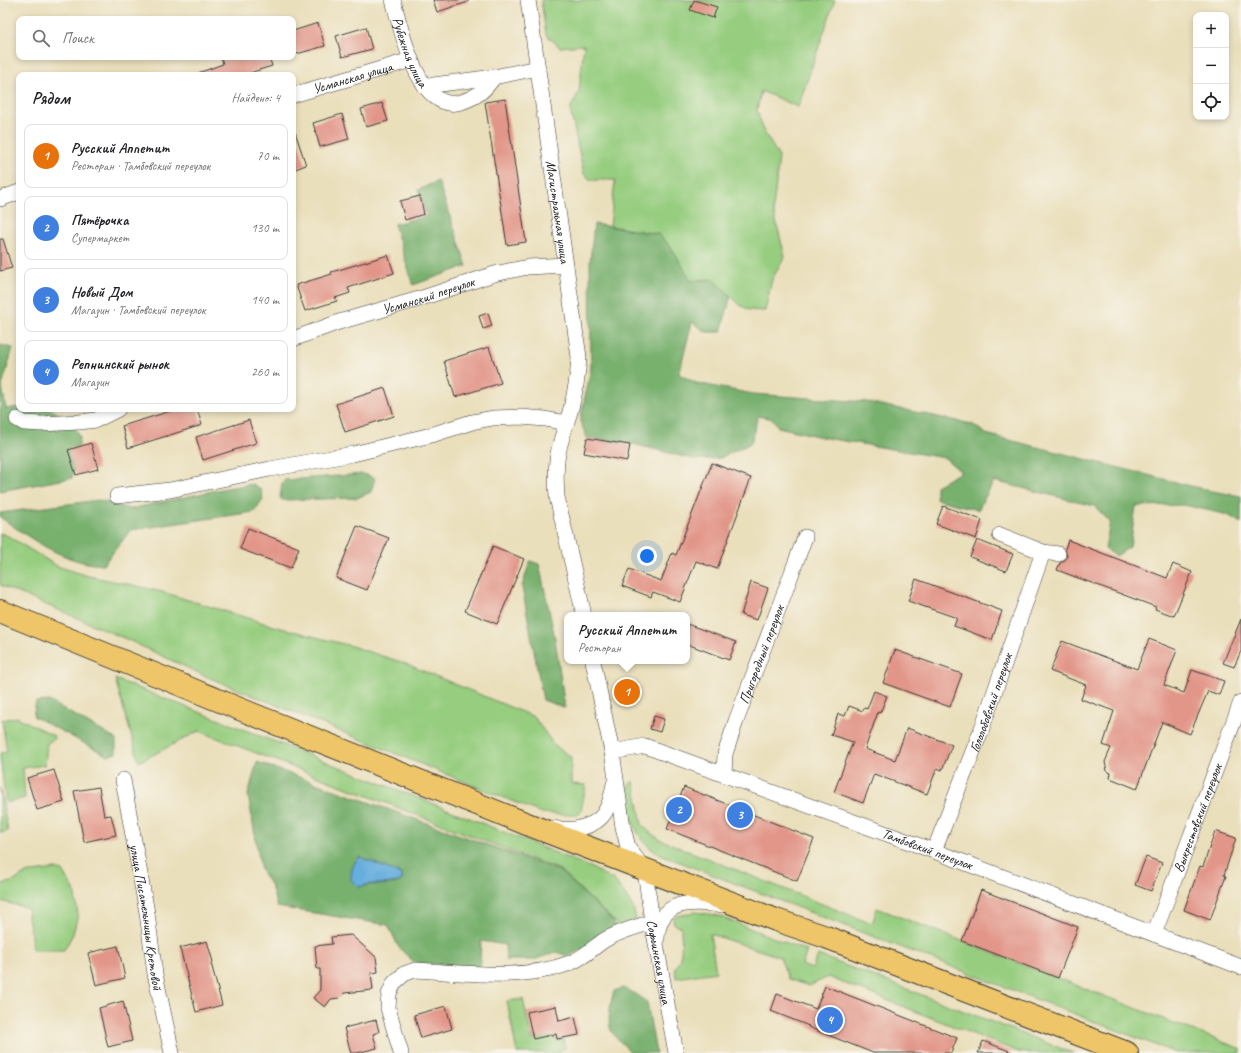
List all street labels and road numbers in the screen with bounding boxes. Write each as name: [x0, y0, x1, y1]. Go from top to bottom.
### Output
street label: Рубежная улица: [389, 15, 432, 91]
street label: Усманская улица: [311, 58, 396, 98]
street label: Магистральная улица: [542, 159, 574, 266]
street label: Усманский переулок: [380, 273, 478, 318]
street label: Пригородный переулок: [735, 601, 789, 706]
street label: Гололобовский переулок: [966, 649, 1017, 754]
street label: Выкрестовский переулок: [1170, 760, 1227, 875]
street label: Тамбовский переулок: [880, 825, 976, 874]
street label: улица Писательницы Кретовой: [126, 842, 166, 993]
street label: Софьинская улица: [643, 918, 675, 1006]

